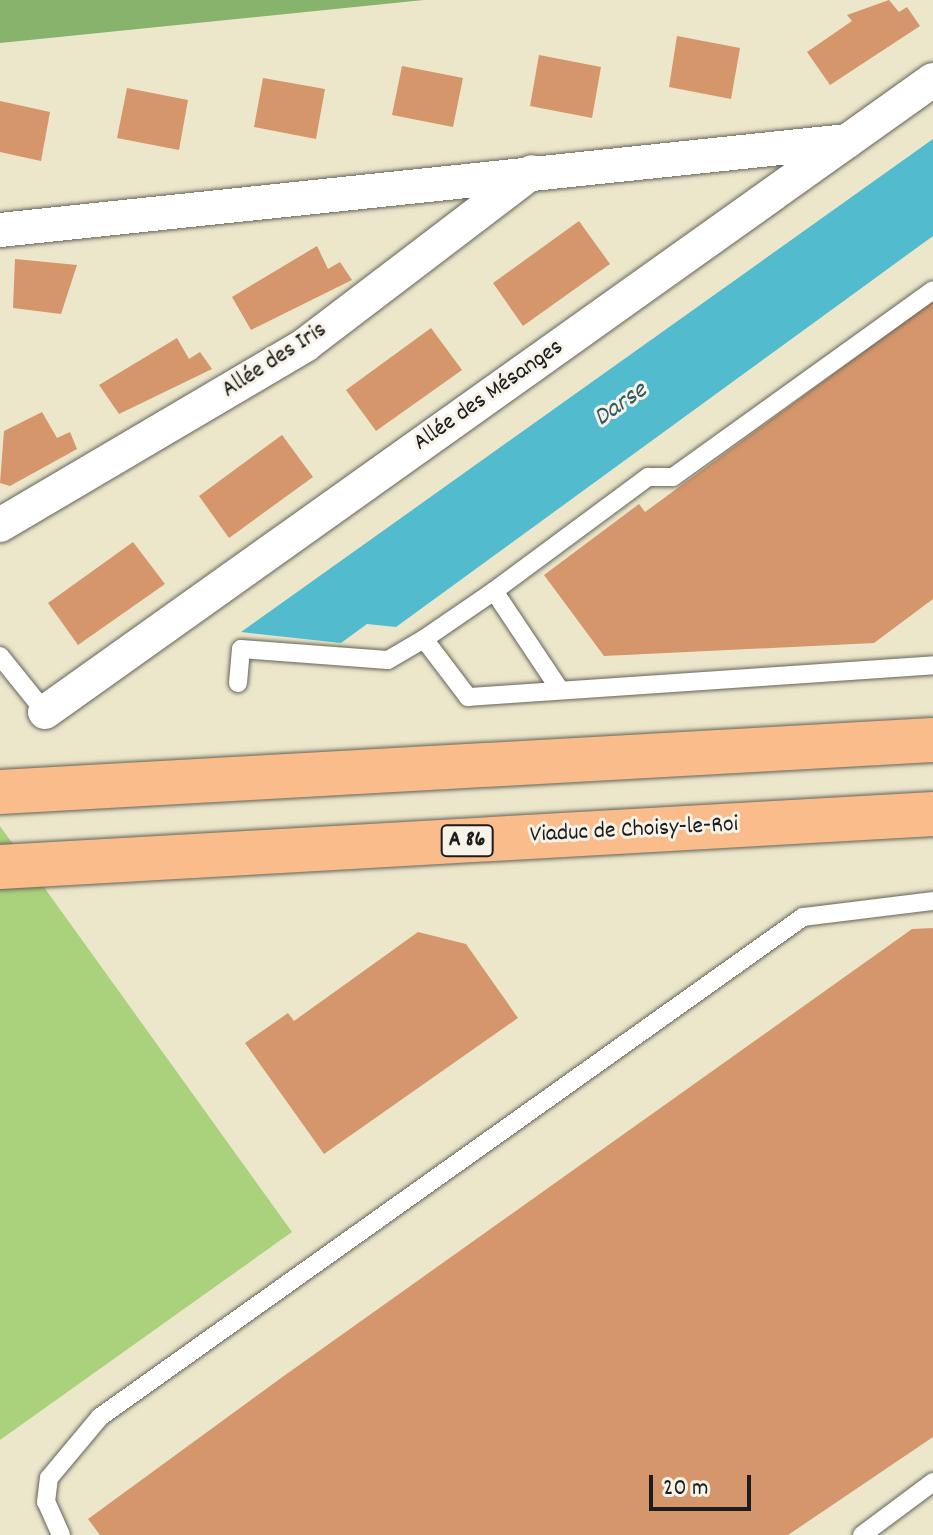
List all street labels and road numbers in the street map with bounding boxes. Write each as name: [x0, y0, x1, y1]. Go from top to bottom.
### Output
street label: Allée des Iris: [217, 316, 333, 406]
street label: Allée des Mésanges: [409, 334, 569, 458]
street label: Viaduc de Choisy-le-Roi: [529, 811, 739, 851]
road number: A 86: [439, 823, 495, 859]

